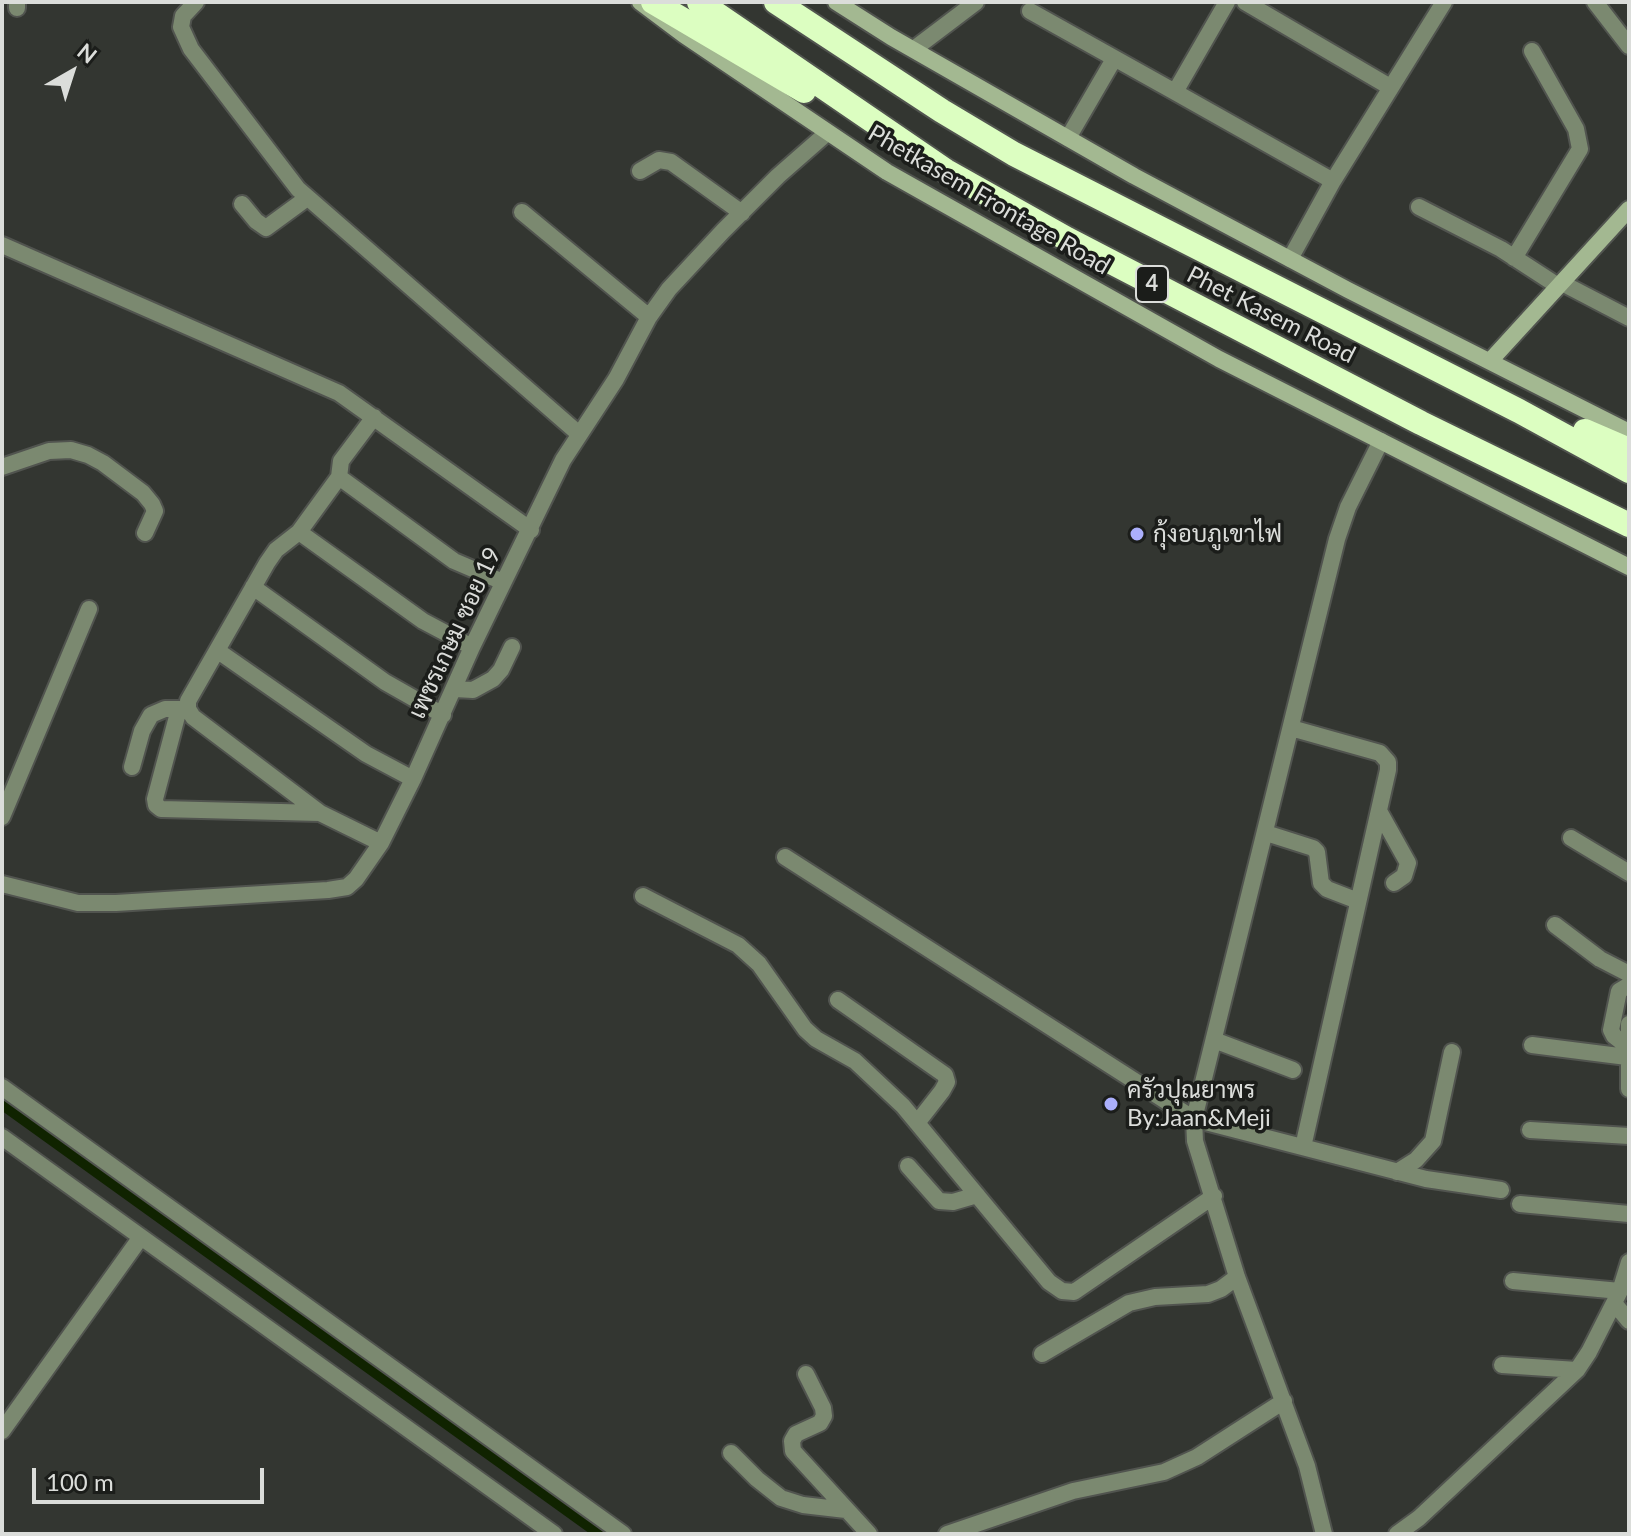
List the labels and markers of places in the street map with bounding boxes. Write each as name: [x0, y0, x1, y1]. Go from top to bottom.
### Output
place label: กุ้งอบภูเขาไฟ: [1153, 520, 1282, 548]
marker: กุ้งอบภูเขาไฟ: [1128, 525, 1146, 543]
place label: ครัวปุณยาพร By:Jaan&Meji: [1127, 1076, 1271, 1132]
marker: ครัวปุณยาพร By:Jaan&Meji: [1102, 1095, 1120, 1113]

